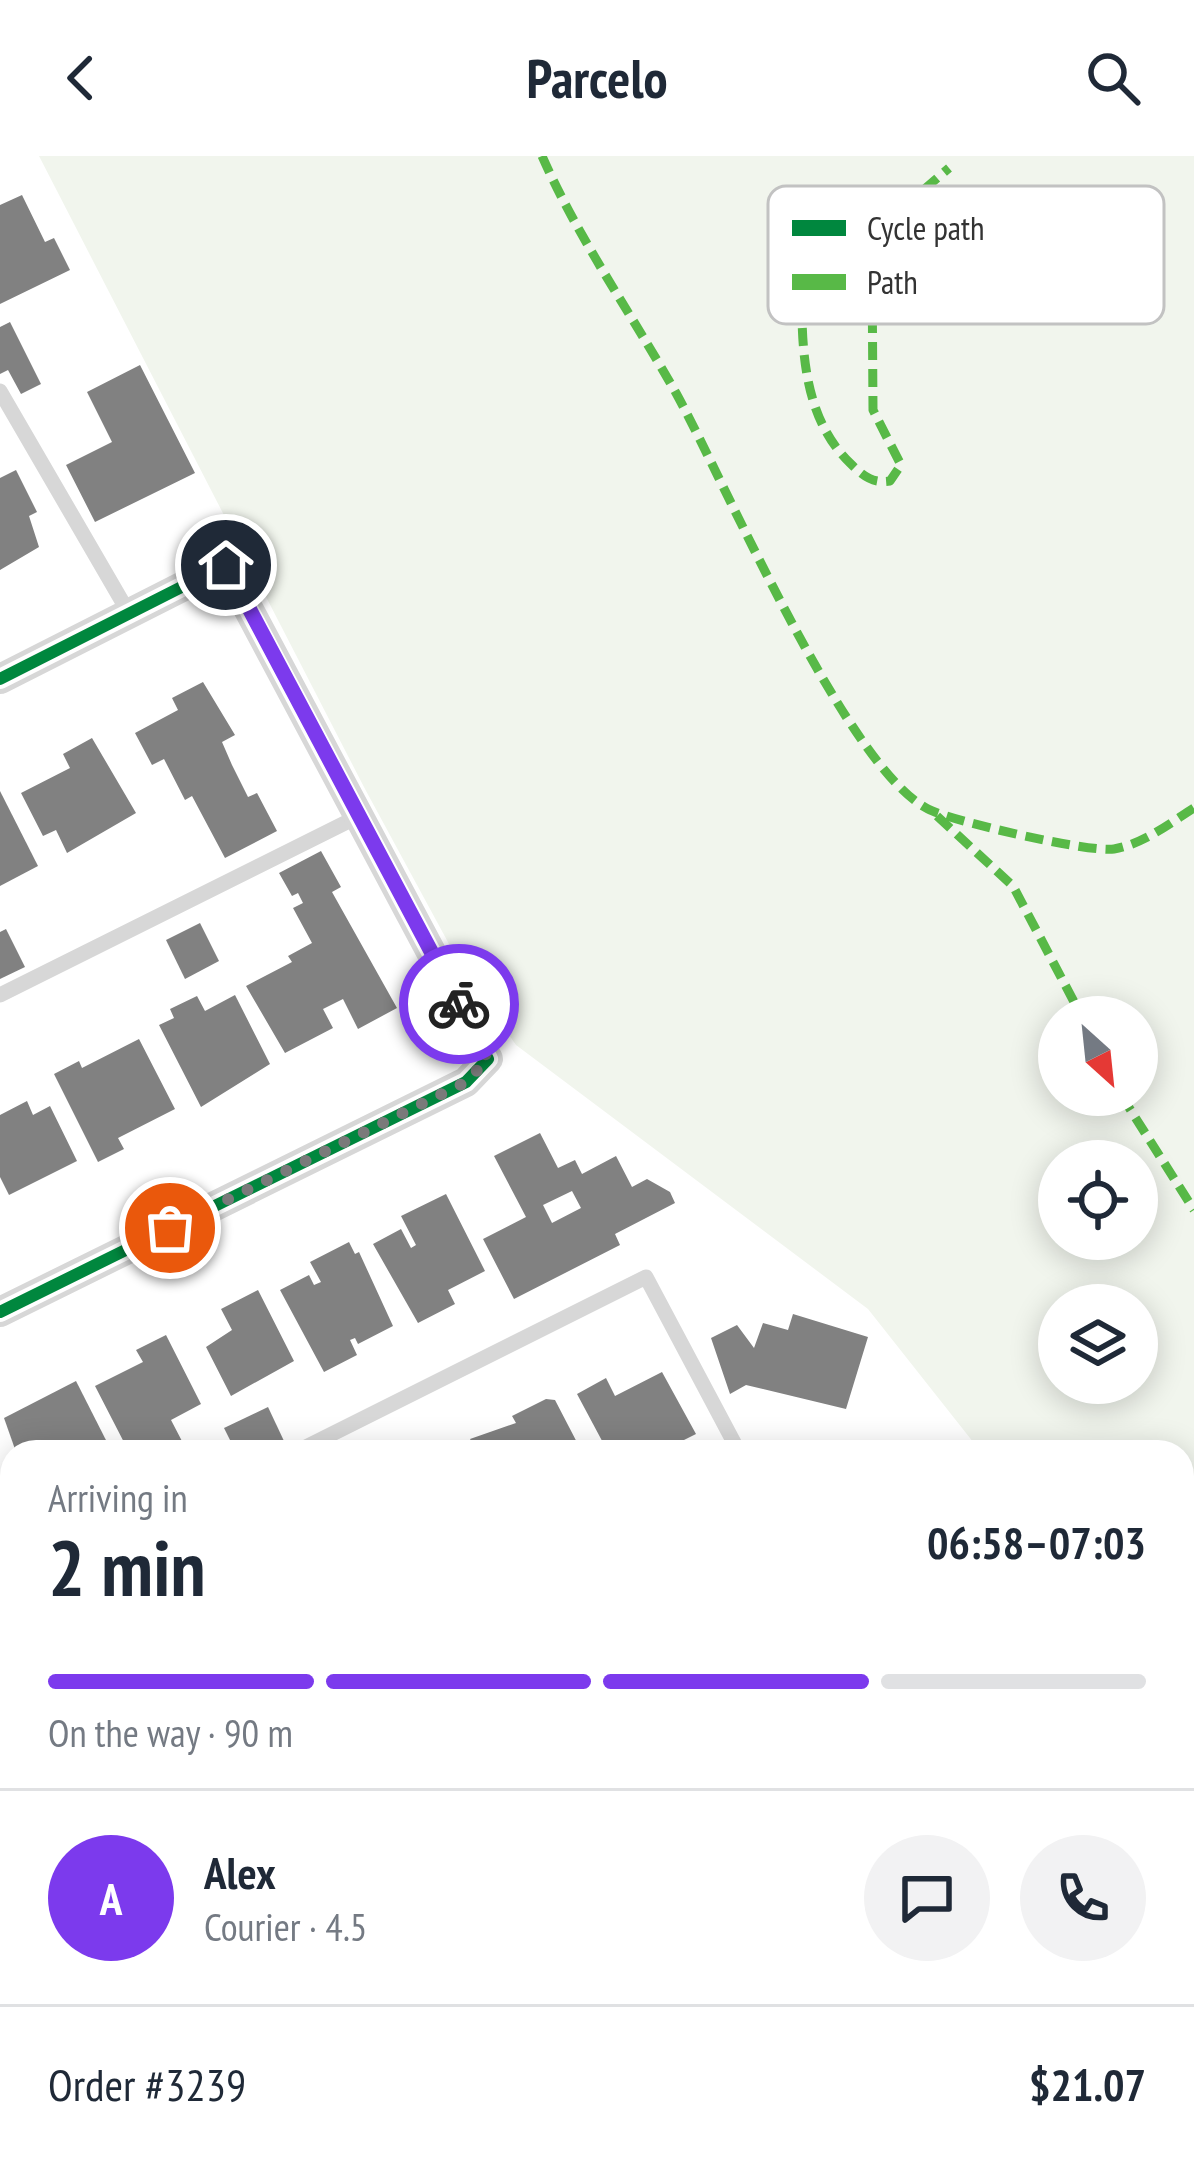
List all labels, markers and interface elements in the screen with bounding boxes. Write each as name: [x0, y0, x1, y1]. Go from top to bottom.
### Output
text: Parcelo: [526, 43, 668, 113]
icon: back: [48, 45, 114, 111]
icon: search: [1080, 45, 1146, 111]
legend: [768, 186, 1164, 324]
text: Cycle path: [867, 206, 985, 249]
text: Path: [867, 260, 918, 303]
pin: [175, 514, 277, 616]
icon: home: [193, 532, 259, 598]
courier: [399, 944, 519, 1064]
icon: bike: [426, 971, 492, 1037]
north arrow: [1038, 996, 1158, 1116]
map controls: [1038, 996, 1158, 1404]
button: locate: [1038, 1140, 1158, 1260]
pin: [119, 1177, 221, 1279]
icon: bag: [137, 1195, 203, 1261]
button: layers: [1038, 1284, 1158, 1404]
text: Arriving in: [48, 1472, 188, 1523]
text: 06:58–07:03: [927, 1513, 1146, 1571]
text: 2 min: [48, 1517, 206, 1618]
text: On the way · 90 m: [48, 1707, 293, 1758]
button: chat: [864, 1835, 990, 1961]
button: phone: [1020, 1835, 1146, 1961]
text: Alex: [204, 1843, 276, 1901]
text: A: [100, 1869, 122, 1927]
text: Courier · 4.5: [204, 1901, 367, 1952]
text: Order #3239: [48, 2055, 246, 2113]
text: $21.07: [1029, 2055, 1146, 2113]

